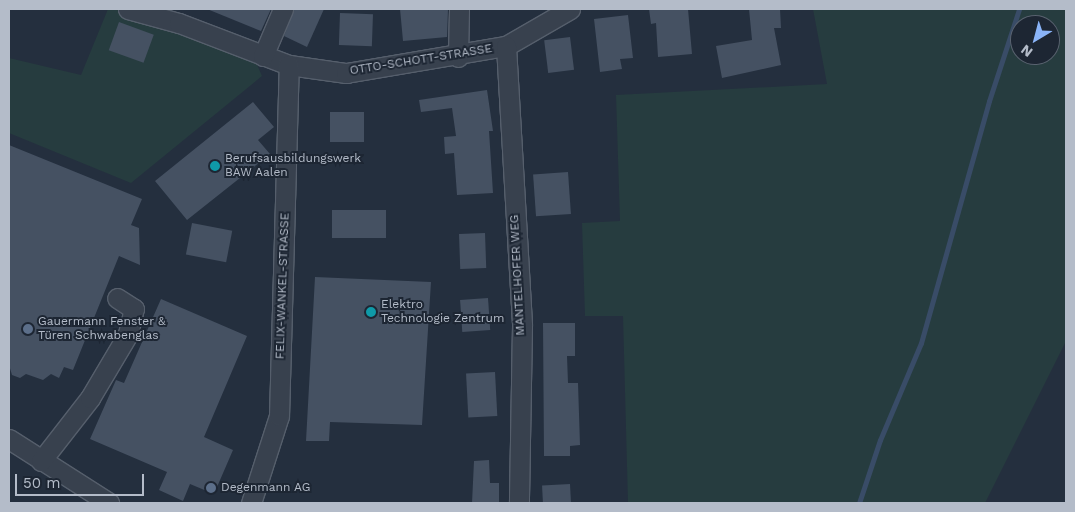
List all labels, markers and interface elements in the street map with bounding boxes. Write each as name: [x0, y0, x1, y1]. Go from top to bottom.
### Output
north arrow: [1010, 15, 1060, 65]
street label: OTTO-SCHOTT-STRASSE: [349, 42, 493, 78]
text: N: [1018, 42, 1036, 61]
place label: Berufsausbildungswerk BAW Aalen: [225, 152, 361, 180]
marker: Berufsausbildungswerk BAW Aalen: [209, 160, 221, 172]
street label: FELIX-WANKEL-STRASSE: [273, 212, 293, 360]
street label: MANTELHOFER WEG: [508, 214, 528, 336]
place label: Elektro Technologie Zentrum: [381, 298, 504, 326]
marker: Elektro Technologie Zentrum: [365, 306, 377, 318]
place label: Gauermann Fenster & Türen Schwabenglas: [38, 315, 166, 343]
marker: Gauermann Fenster & Türen Schwabenglas: [22, 323, 34, 335]
scale bar: [18, 464, 146, 496]
text: 50 m: [23, 474, 60, 492]
place label: Degenmann AG: [221, 481, 311, 495]
marker: Degenmann AG: [205, 482, 217, 494]

